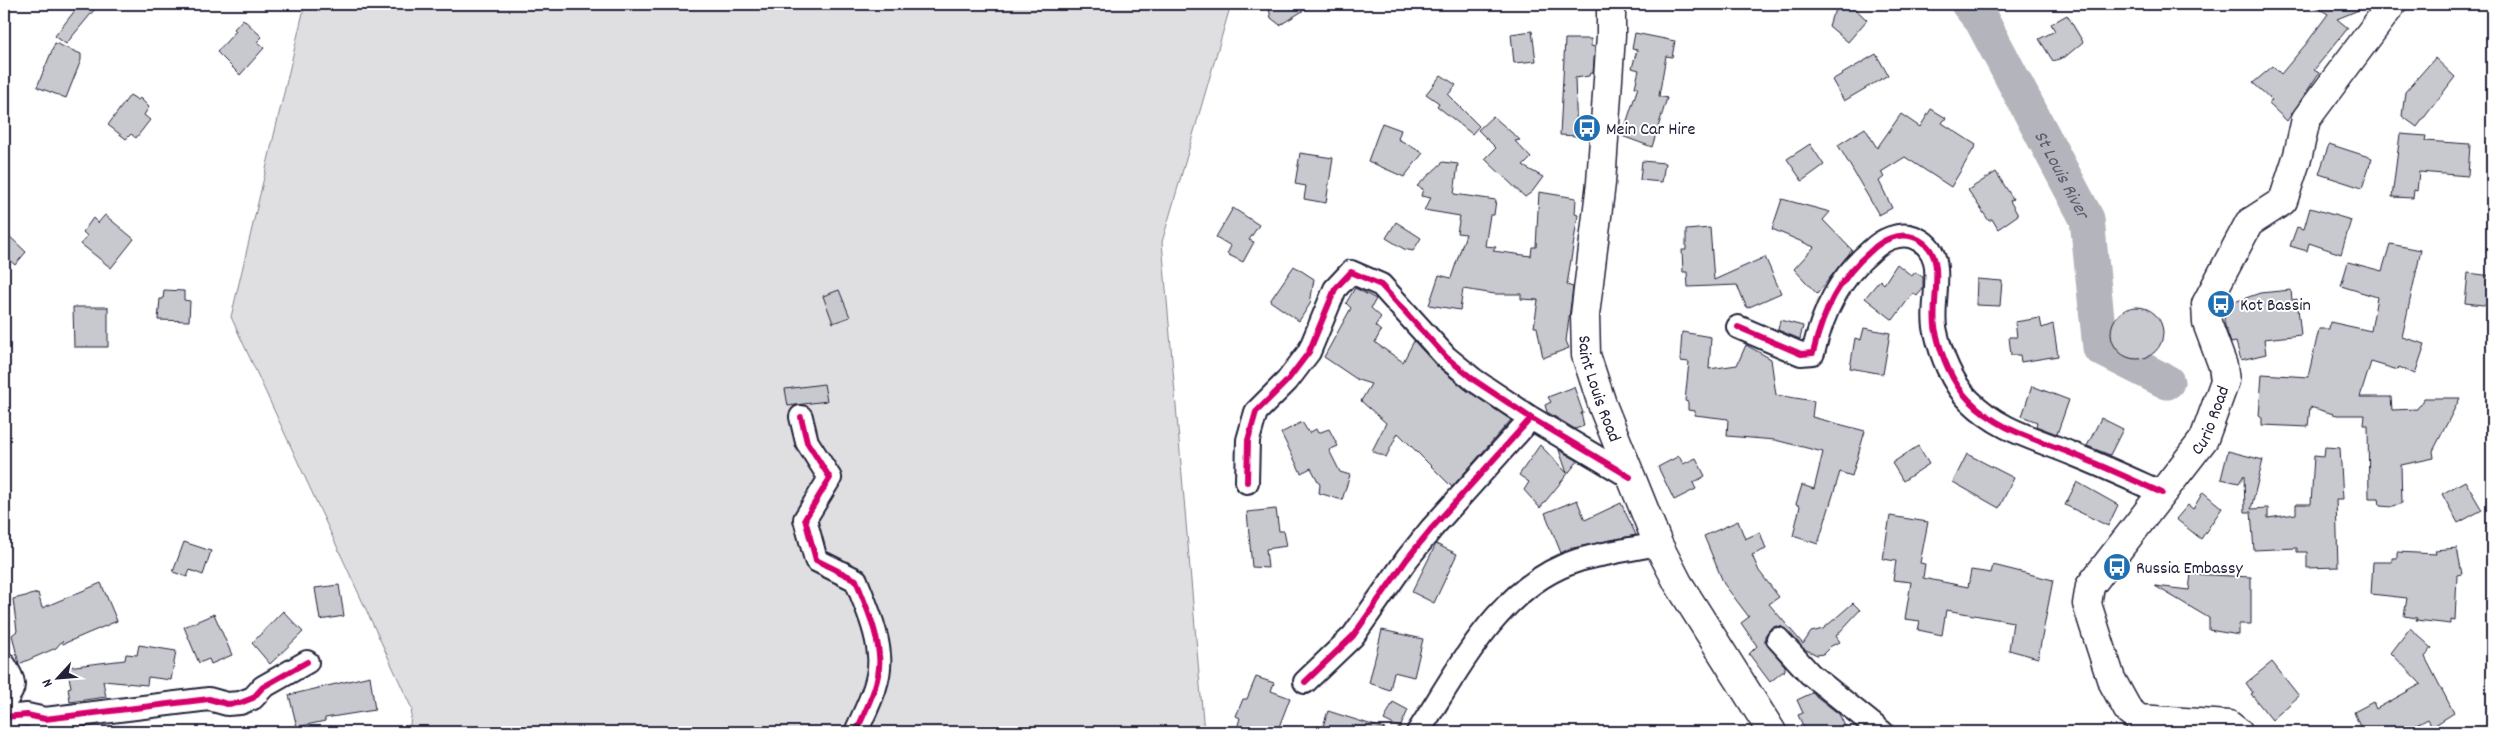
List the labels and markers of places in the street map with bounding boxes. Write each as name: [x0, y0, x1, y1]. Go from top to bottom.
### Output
bus stop icon: Mein Car Hire: [1572, 113, 1602, 143]
place label: Mein Car Hire: [1606, 118, 1696, 143]
bus stop icon: Kot Bassin: [2206, 289, 2236, 319]
place label: Kot Bassin: [2240, 294, 2311, 319]
bus stop icon: Russia Embassy: [2102, 552, 2132, 582]
place label: Russia Embassy: [2136, 557, 2243, 582]

